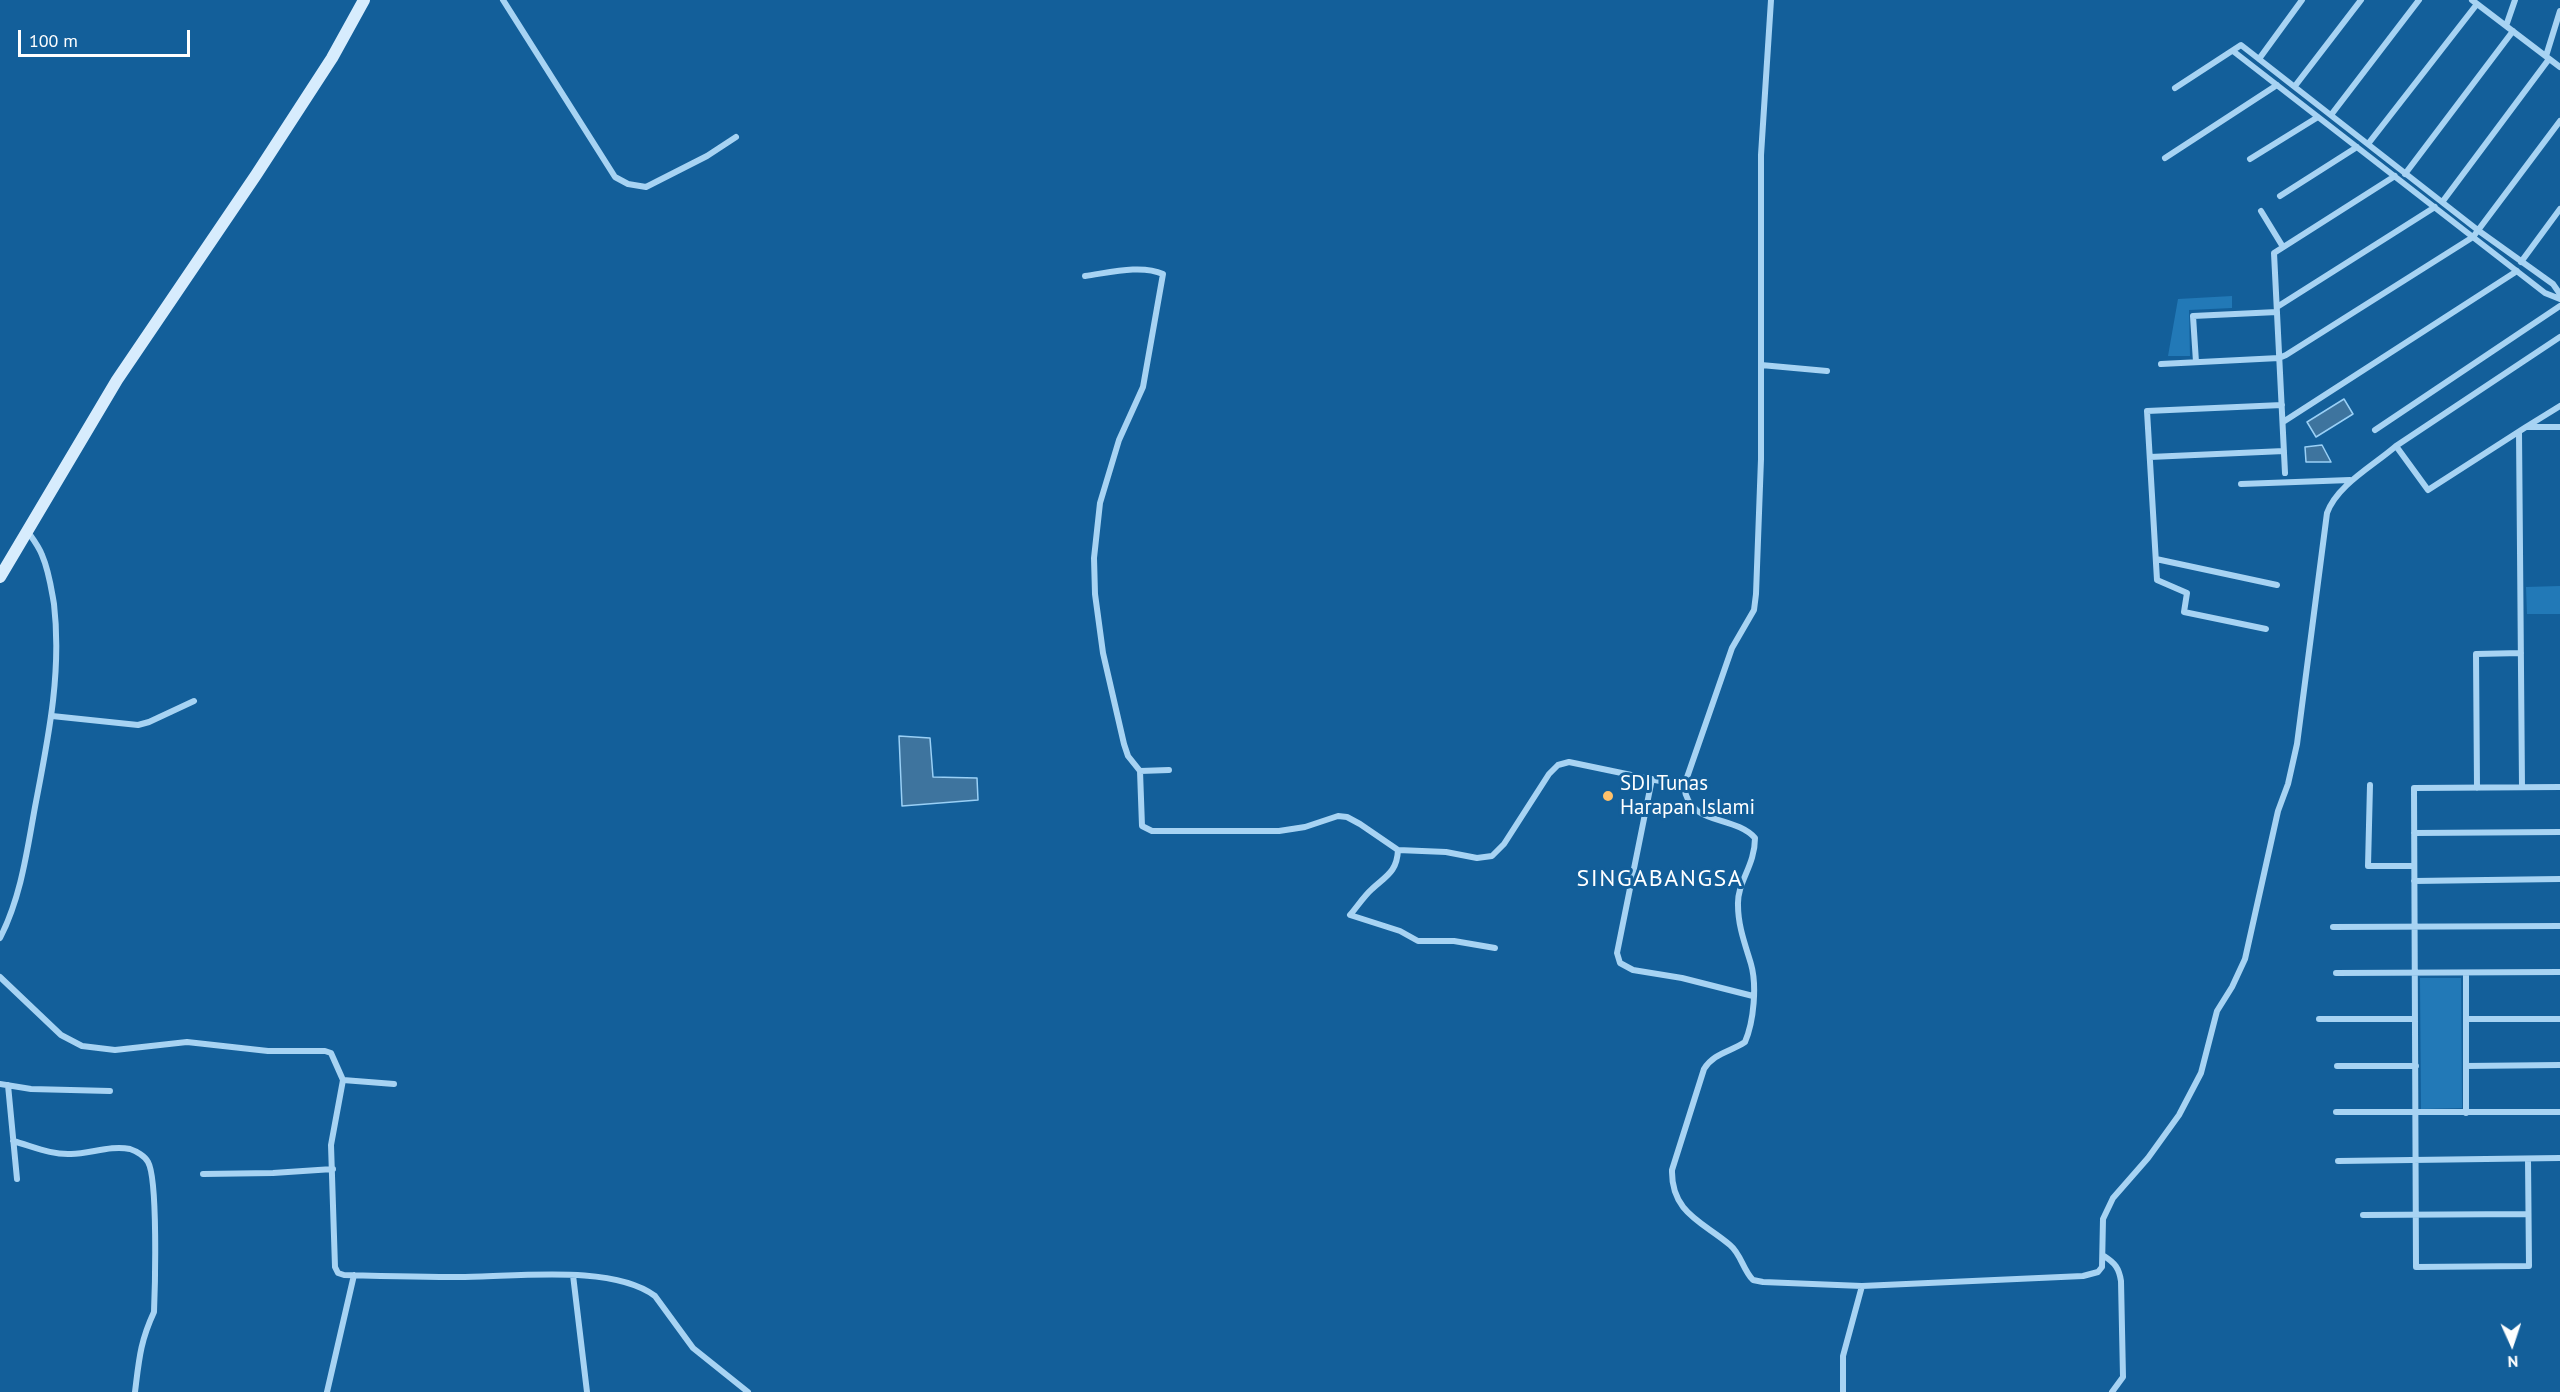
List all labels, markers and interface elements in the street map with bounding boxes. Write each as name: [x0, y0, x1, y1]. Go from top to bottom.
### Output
scale bar: [21, 18, 194, 56]
text: 100 m: [29, 29, 78, 52]
place label: SDI Tunas Harapan Islami: [1620, 771, 1755, 821]
marker: SDI Tunas Harapan Islami: [1601, 789, 1615, 803]
district label: SINGABANGSA: [1577, 865, 1743, 893]
north arrow: [2482, 1314, 2542, 1374]
text: N: [2507, 1352, 2519, 1372]

